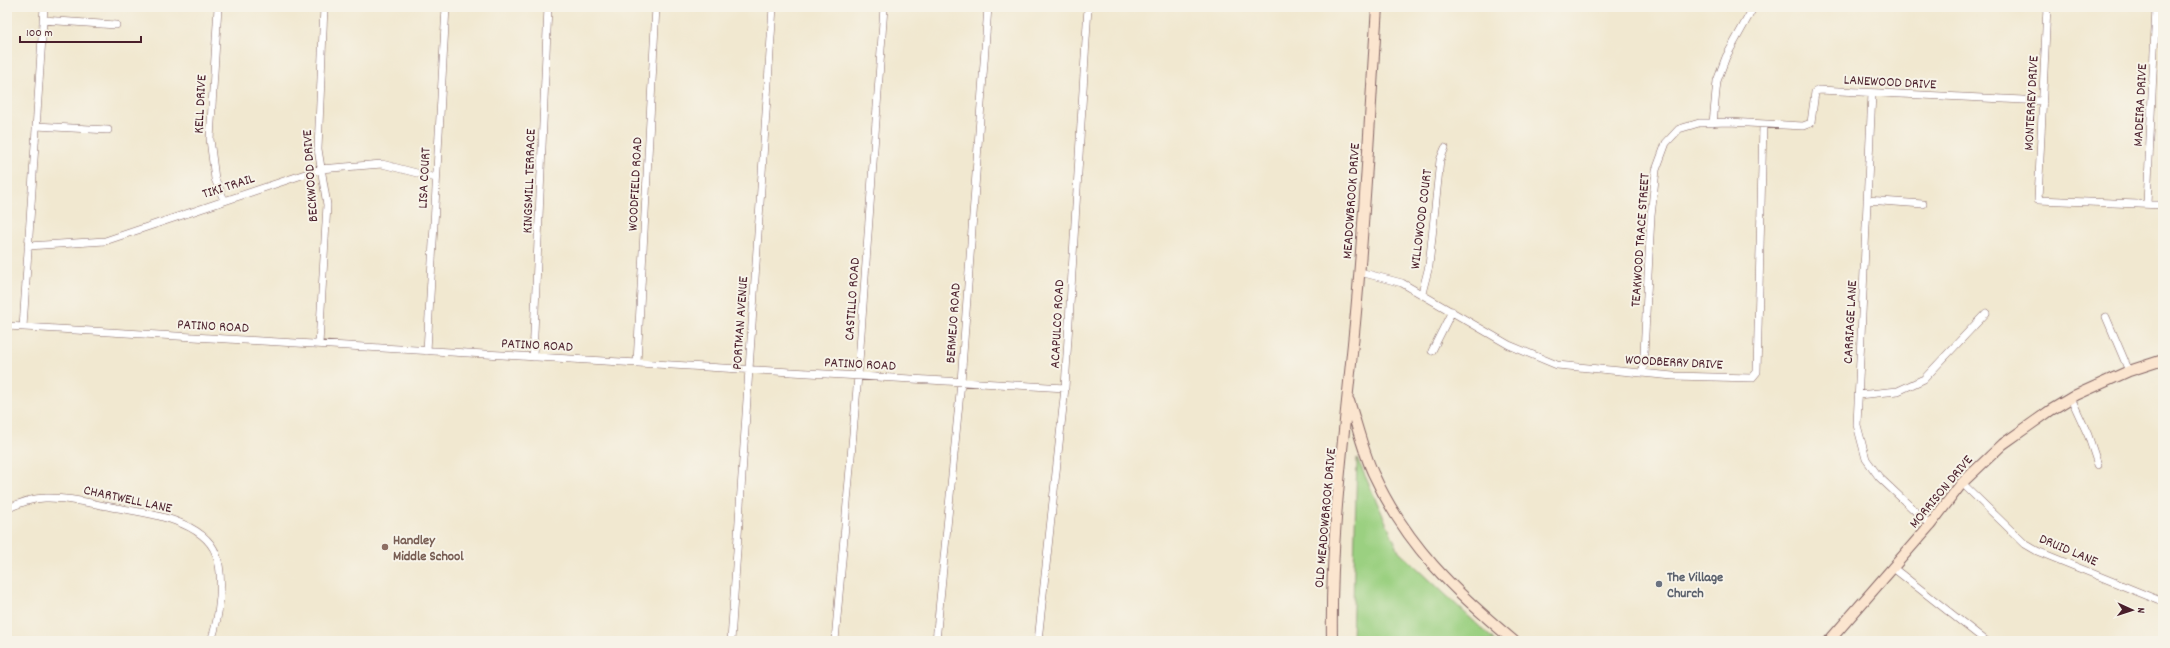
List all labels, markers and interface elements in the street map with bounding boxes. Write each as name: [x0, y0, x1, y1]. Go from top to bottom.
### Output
scale bar: [20, 18, 141, 44]
text: 100 m: [26, 25, 53, 42]
street label: MONTERREY DRIVE: [2020, 55, 2045, 151]
street label: MADEIRA DRIVE: [2129, 63, 2153, 147]
street label: LANEWOOD DRIVE: [1843, 71, 1937, 95]
street label: KELL DRIVE: [189, 74, 213, 134]
street label: BECKWOOD DRIVE: [298, 128, 324, 223]
street label: KINGSMILL TERRACE: [518, 128, 542, 234]
street label: WOODFIELD ROAD: [624, 137, 648, 232]
street label: MEADOWBROOK DRIVE: [1338, 142, 1366, 260]
street label: LISA COURT: [413, 147, 437, 209]
street label: WILLOWOOD COURT: [1406, 168, 1438, 270]
street label: TIKI TRAIL: [200, 169, 258, 205]
street label: TEAKWOOD TRACE STREET: [1626, 172, 1656, 308]
street label: CASTILLO ROAD: [840, 257, 866, 341]
street label: PORTMAN AVENUE: [728, 275, 754, 370]
street label: ACAPULCO ROAD: [1046, 279, 1070, 369]
street label: CARRIAGE LANE: [1839, 279, 1863, 364]
street label: BERMEJO ROAD: [941, 282, 967, 364]
street label: PATINO ROAD: [177, 315, 249, 339]
street label: PATINO ROAD: [501, 334, 573, 358]
street label: WOODBERRY DRIVE: [1625, 350, 1724, 376]
street label: PATINO ROAD: [824, 353, 896, 377]
street label: OLD MEADOWBROOK DRIVE: [1310, 447, 1342, 589]
street label: MORRISON DRIVE: [1905, 451, 1979, 533]
street label: CHARTWELL LANE: [82, 481, 174, 519]
street label: DRUID LANE: [2036, 529, 2101, 572]
place label: Handley Middle School: [393, 531, 464, 567]
marker: Handley Middle School: [380, 542, 390, 552]
place label: The Village Church: [1667, 568, 1723, 604]
marker: The Village Church: [1654, 579, 1664, 589]
north arrow: [2112, 590, 2152, 630]
text: N: [2132, 607, 2148, 614]

